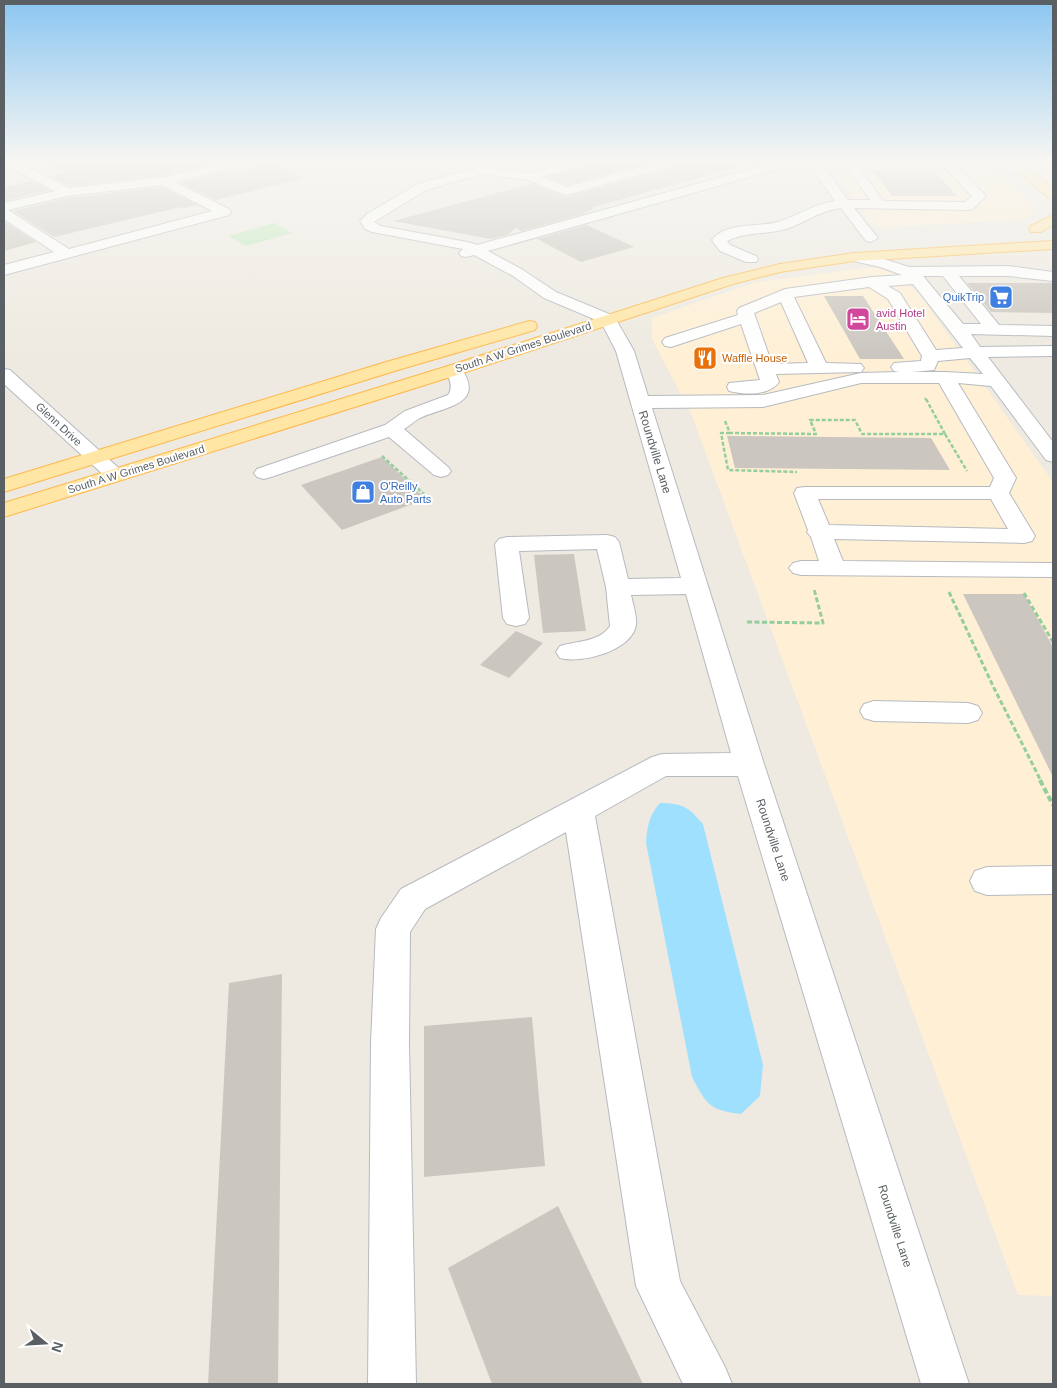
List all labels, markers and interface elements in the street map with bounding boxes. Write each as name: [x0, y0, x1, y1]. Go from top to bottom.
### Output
supermarket icon: QuikTrip: [988, 284, 1014, 310]
place label: QuikTrip: [943, 291, 984, 303]
hotel icon: avid Hotel Austin: [845, 306, 871, 332]
place label: avid Hotel Austin: [876, 307, 925, 332]
street label: South A W Grimes Boulevard: [453, 319, 593, 375]
restaurant icon: Waffle House: [692, 345, 718, 371]
place label: Waffle House: [722, 352, 787, 364]
street label: Glenn Drive: [34, 400, 84, 448]
street label: Roundville Lane: [636, 409, 674, 496]
street label: South A W Grimes Boulevard: [66, 442, 206, 496]
shop icon: O'Reilly Auto Parts: [350, 479, 376, 505]
place label: O'Reilly Auto Parts: [380, 480, 432, 505]
street label: Roundville Lane: [753, 797, 793, 883]
street label: Roundville Lane: [875, 1183, 915, 1269]
north arrow: [20, 1318, 70, 1368]
text: N: [48, 1340, 67, 1354]

